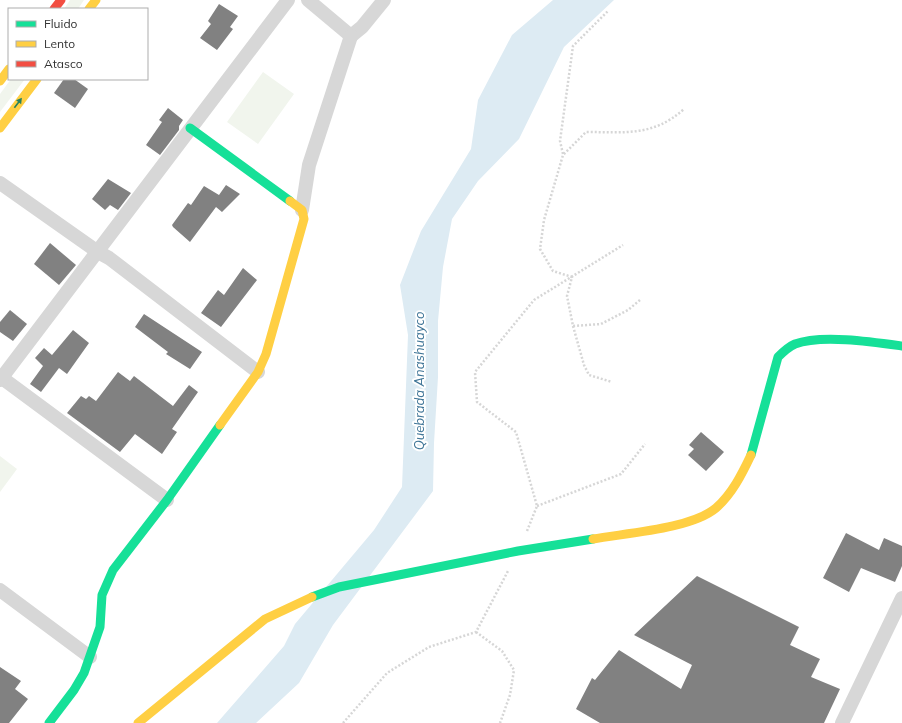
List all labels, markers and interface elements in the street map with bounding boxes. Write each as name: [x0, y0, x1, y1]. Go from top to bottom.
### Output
legend: [8, 8, 148, 80]
text: Fluido: [44, 16, 78, 31]
text: Lento: [44, 36, 75, 51]
text: Atasco: [44, 56, 83, 71]
one-way arrow: [14, 98, 23, 109]
water label: Quebrada Anashuayco: [411, 312, 427, 450]

